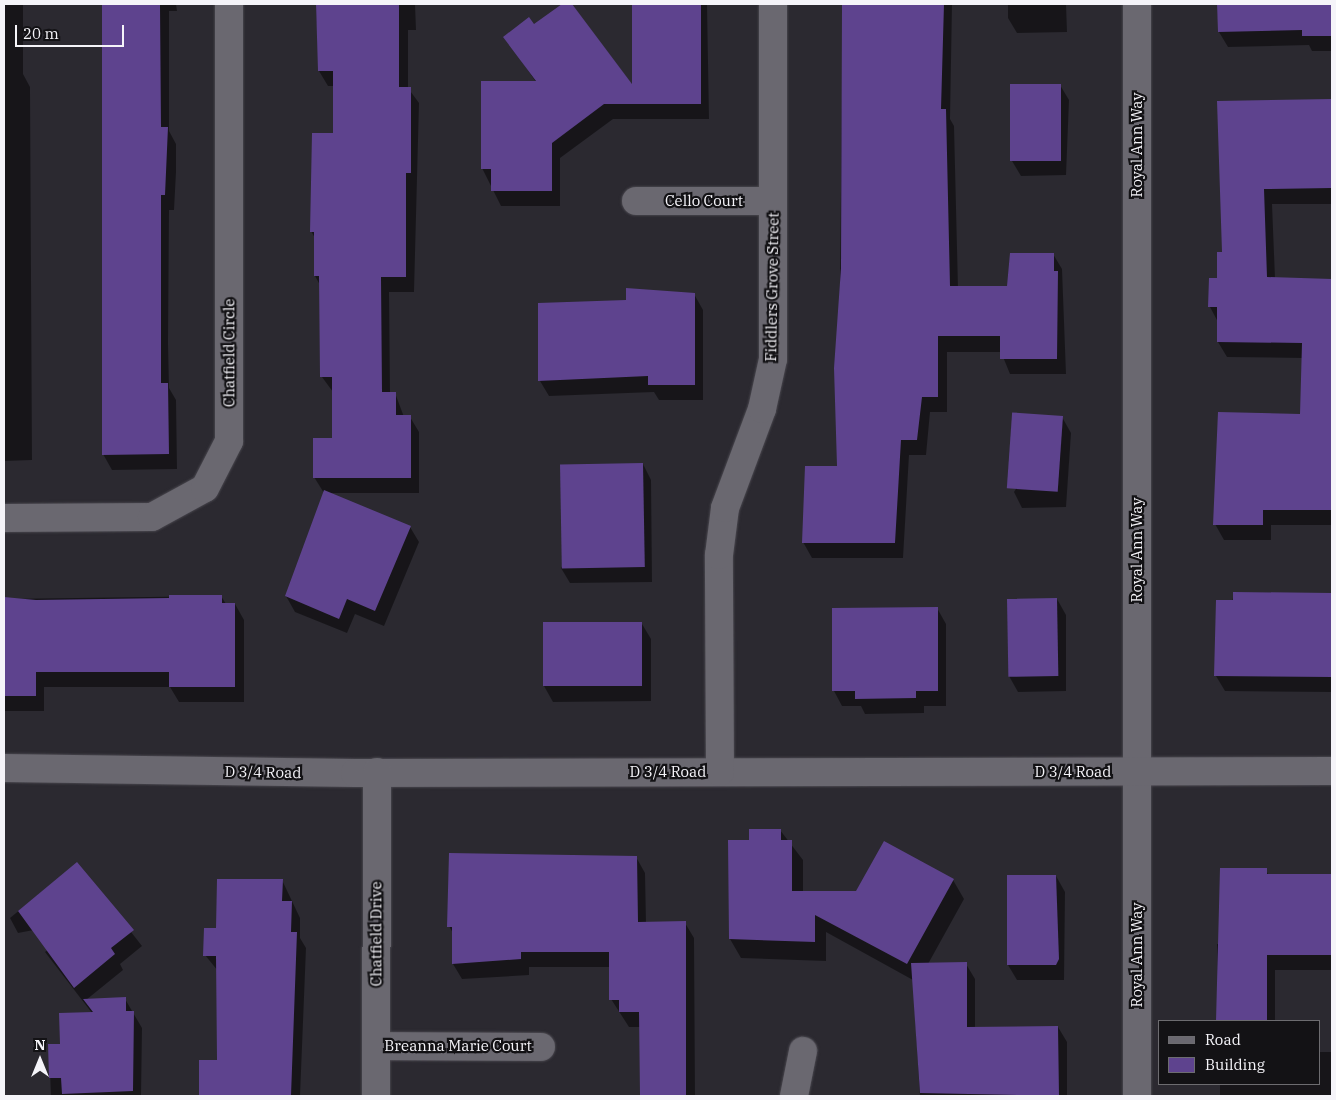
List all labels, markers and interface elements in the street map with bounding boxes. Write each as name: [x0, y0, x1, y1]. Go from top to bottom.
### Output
scale bar: [18, 15, 126, 47]
text: 20 m: [23, 24, 59, 43]
street label: Royal Ann Way: [1128, 93, 1146, 197]
street label: Cello Court: [665, 192, 743, 210]
street label: Fiddlers Grove Street: [762, 212, 782, 362]
street label: Chatfield Circle: [220, 299, 238, 407]
street label: Royal Ann Way: [1128, 498, 1146, 602]
street label: D 3/4 Road: [224, 762, 302, 782]
street label: D 3/4 Road: [630, 763, 706, 781]
street label: D 3/4 Road: [1035, 763, 1111, 781]
street label: Chatfield Drive: [367, 882, 385, 986]
street label: Royal Ann Way: [1128, 903, 1146, 1007]
legend: [1158, 1020, 1321, 1085]
text: Road: [1205, 1030, 1241, 1049]
north arrow: [15, 1035, 65, 1085]
text: N: [34, 1036, 46, 1054]
street label: Breanna Marie Court: [384, 1037, 532, 1055]
text: Building: [1205, 1055, 1265, 1074]

